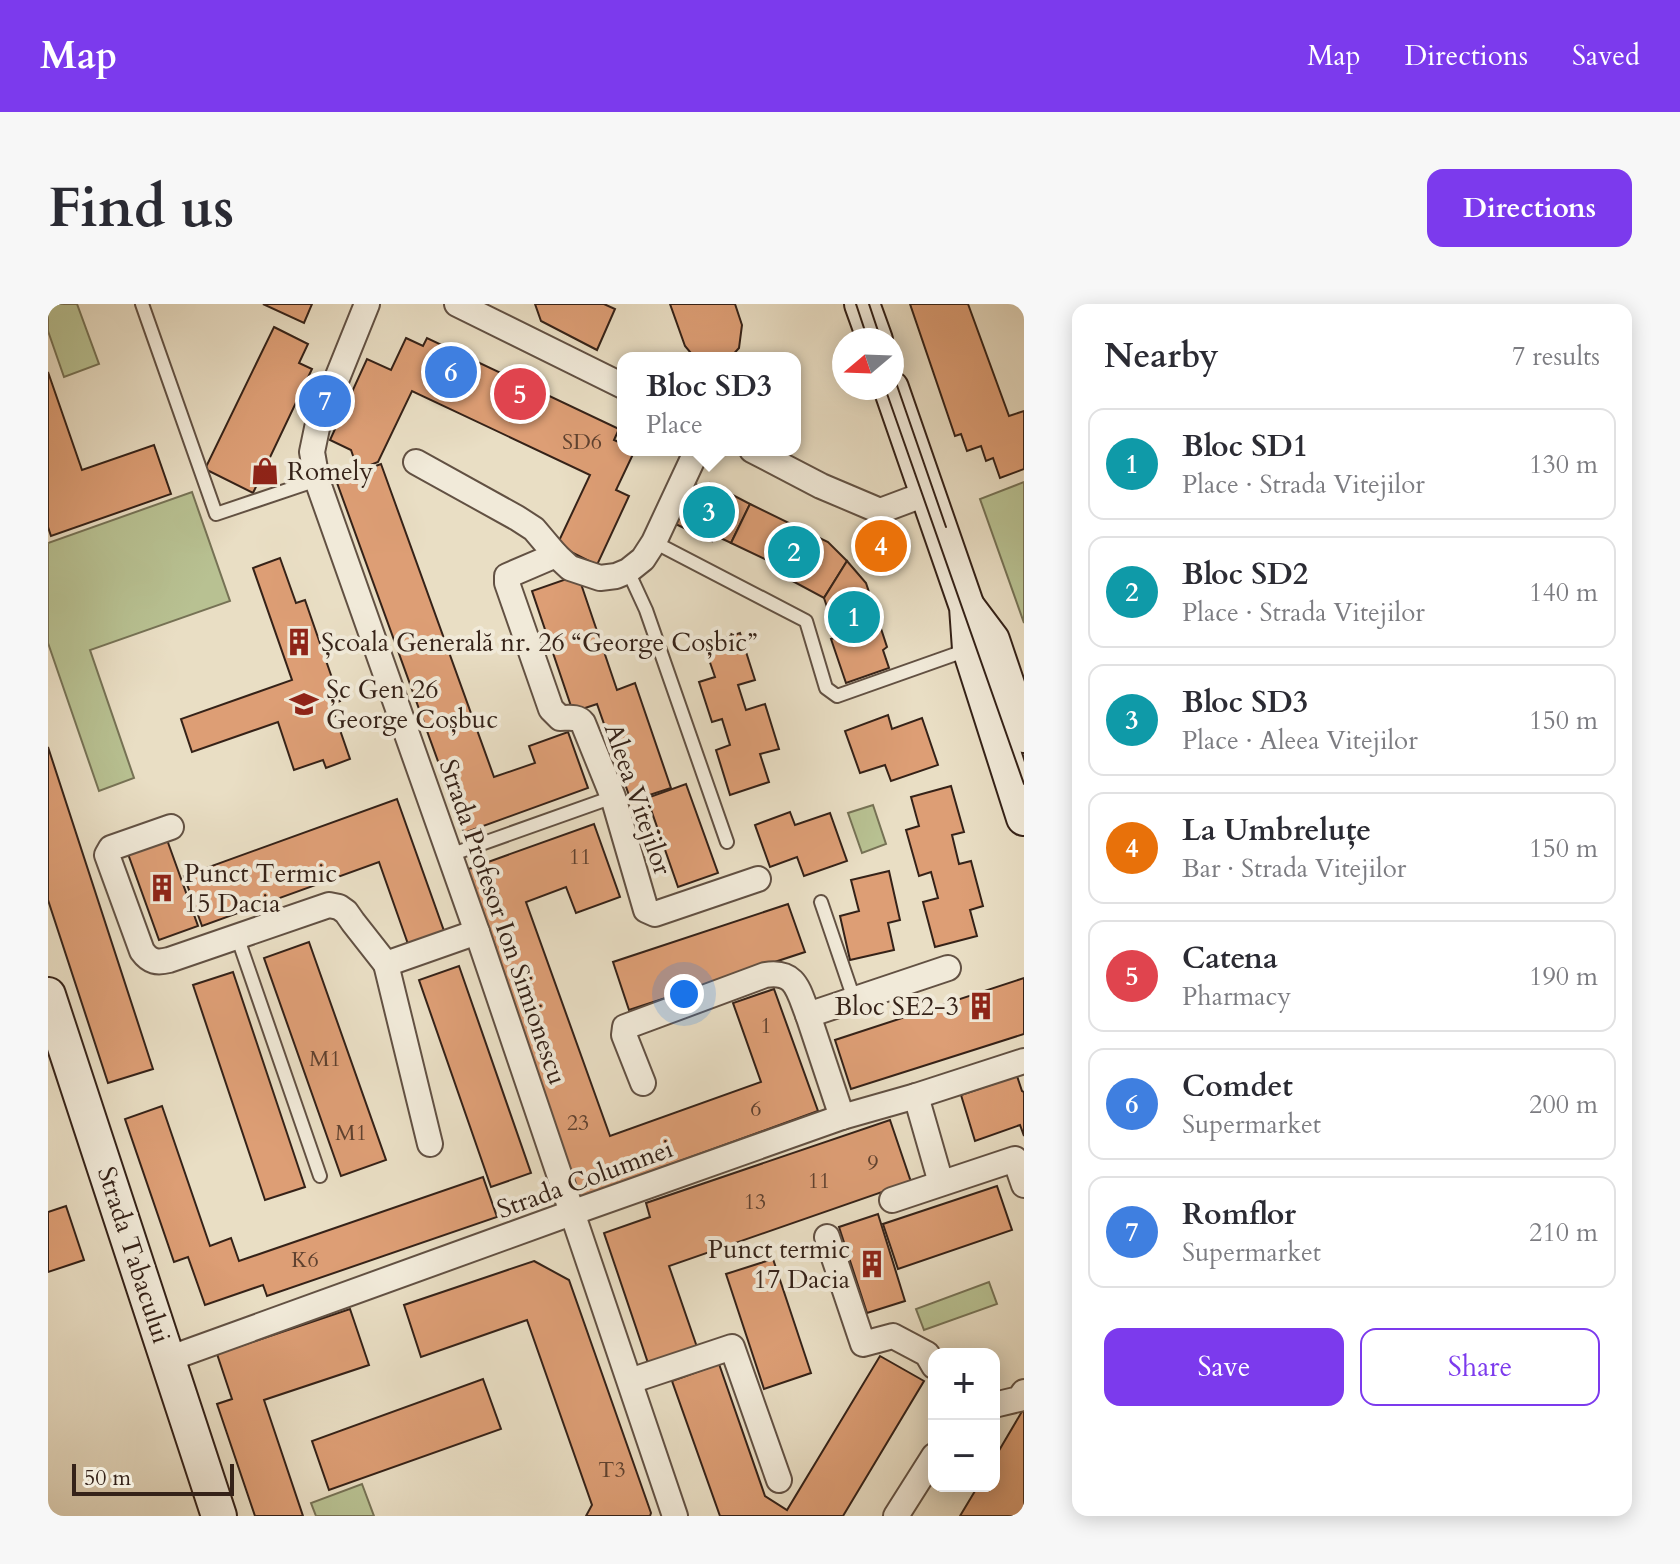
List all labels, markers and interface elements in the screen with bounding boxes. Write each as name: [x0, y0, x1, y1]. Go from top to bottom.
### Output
text: Map: [40, 30, 117, 82]
text: Map: [1307, 37, 1361, 75]
text: Directions: [1405, 37, 1528, 75]
text: Saved: [1572, 37, 1640, 75]
button: Directions: [1427, 169, 1632, 247]
text: Find us: [48, 171, 234, 246]
north arrow: [832, 328, 904, 400]
text: Nearby: [1104, 333, 1219, 379]
text: 7 results: [1512, 339, 1600, 374]
pin: 6: [425, 342, 477, 402]
popup: [617, 352, 801, 456]
pin: 5: [494, 364, 546, 424]
text: Bloc SD3: [646, 366, 772, 407]
pin: 7: [299, 371, 351, 431]
text: Place: [646, 407, 703, 442]
text: Bloc SD1: [1182, 426, 1308, 467]
house number: SD6: [562, 427, 602, 457]
text: 1: [1125, 447, 1139, 482]
text: 130 m: [1529, 447, 1598, 482]
place label: Romely: [287, 454, 373, 489]
shop icon: Romely: [250, 456, 280, 486]
text: Place · Strada Vitejilor: [1182, 467, 1425, 502]
pin: 3: [683, 482, 735, 542]
pin: 4: [855, 516, 907, 576]
pin: 2: [768, 522, 820, 582]
text: Bloc SD2: [1182, 554, 1308, 595]
text: 2: [1125, 575, 1139, 610]
text: 140 m: [1529, 575, 1598, 610]
pin: 1: [828, 587, 880, 647]
text: Place · Strada Vitejilor: [1182, 595, 1425, 630]
place label: Școala Generală nr. 26 “George Coșbic”: [321, 625, 757, 660]
building icon: Școala Generală nr. 26 “George Coșbic”: [284, 627, 314, 657]
place label: Șc Gen 26 George Coșbuc: [326, 672, 498, 737]
text: Bloc SD3: [1182, 682, 1308, 723]
school or university icon: Șc Gen 26 George Coșbuc: [289, 689, 319, 719]
text: 3: [1125, 703, 1139, 738]
text: 150 m: [1529, 703, 1598, 738]
street label: Aleea Vitejilor: [596, 719, 680, 880]
text: Place · Aleea Vitejilor: [1182, 723, 1418, 758]
street label: Strada Profesor Ion Simionescu: [431, 755, 575, 1089]
text: La Umbreluțe: [1182, 810, 1371, 851]
text: 4: [1125, 831, 1139, 866]
text: 150 m: [1529, 831, 1598, 866]
house number: 11: [569, 842, 591, 872]
text: Bar · Strada Vitejilor: [1182, 851, 1406, 886]
place label: Punct Termic 15 Dacia: [184, 856, 337, 921]
building icon: Punct Termic 15 Dacia: [147, 873, 177, 903]
text: Catena: [1182, 938, 1278, 979]
text: 5: [1125, 959, 1139, 994]
text: 190 m: [1529, 959, 1598, 994]
your location: [664, 974, 704, 1014]
text: Pharmacy: [1182, 979, 1291, 1014]
place label: Bloc SE2-3: [835, 989, 959, 1024]
building icon: Bloc SE2-3: [966, 991, 996, 1021]
house number: 1: [760, 1011, 772, 1041]
house number: M1: [309, 1044, 341, 1074]
text: Comdet: [1182, 1066, 1293, 1107]
text: 6: [1125, 1087, 1139, 1122]
text: 200 m: [1529, 1087, 1598, 1122]
house number: 6: [750, 1094, 762, 1124]
text: Supermarket: [1182, 1107, 1321, 1142]
house number: 23: [567, 1108, 589, 1138]
house number: M1: [335, 1118, 367, 1148]
street label: Strada Columnei: [492, 1131, 678, 1227]
house number: 9: [867, 1148, 879, 1178]
street label: Strada Tabacului: [89, 1162, 179, 1348]
house number: 11: [808, 1166, 830, 1196]
house number: 13: [744, 1187, 766, 1217]
text: Romflor: [1182, 1194, 1296, 1235]
text: 7: [1125, 1215, 1139, 1250]
text: 210 m: [1529, 1215, 1598, 1250]
place label: Punct termic 17 Dacia: [708, 1232, 850, 1297]
text: Supermarket: [1182, 1235, 1321, 1270]
house number: K6: [291, 1245, 319, 1275]
building icon: Punct termic 17 Dacia: [857, 1249, 887, 1279]
button: Save: [1104, 1328, 1344, 1406]
button: Share: [1360, 1328, 1600, 1406]
map controls: [928, 1348, 1000, 1492]
button: +: [928, 1348, 1000, 1420]
button: −: [928, 1420, 1000, 1492]
house number: T3: [598, 1455, 626, 1485]
scale bar: [72, 1460, 234, 1496]
text: 50 m: [84, 1463, 131, 1493]

